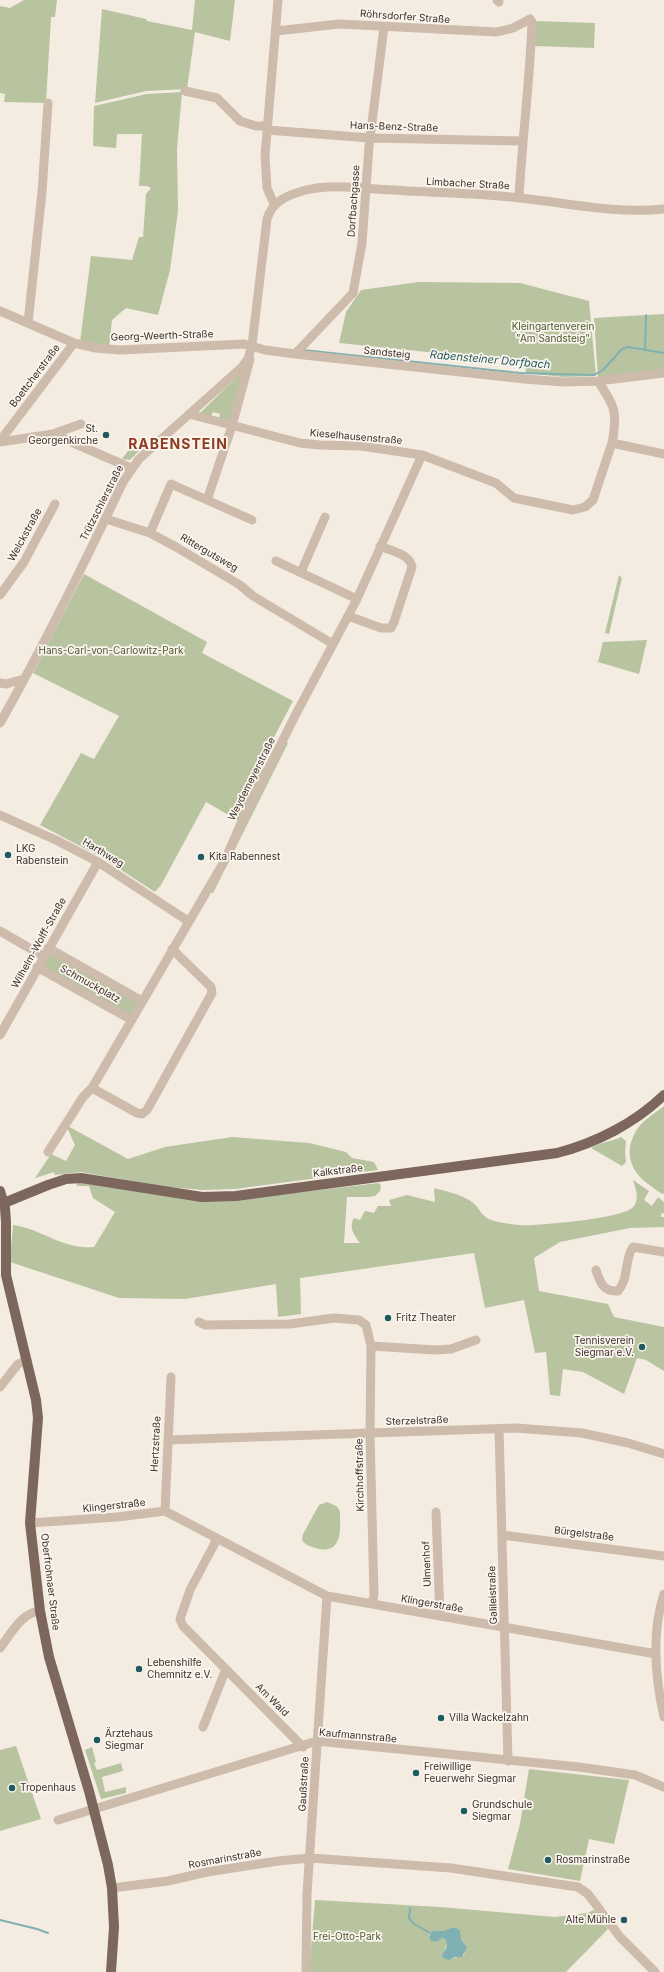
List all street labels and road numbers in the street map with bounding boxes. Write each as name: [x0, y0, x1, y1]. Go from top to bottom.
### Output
street label: Röhrsdorfer Straße: [360, 8, 450, 26]
street label: Hans-Benz-Straße: [350, 119, 438, 135]
street label: Dorfbachgasse: [345, 164, 363, 238]
street label: Limbacher Straße: [426, 176, 510, 192]
street label: Georg-Weerth-Straße: [110, 328, 214, 344]
street label: Boettcherstraße: [7, 342, 63, 410]
street label: Sandsteig: [363, 345, 411, 361]
street label: Kieselhausenstraße: [309, 427, 403, 447]
street label: Trützschlerstraße: [78, 463, 126, 543]
street label: Welckstraße: [6, 506, 44, 564]
street label: Rittergutsweg: [178, 532, 240, 574]
street label: Weydemeyerstraße: [226, 735, 278, 823]
street label: Harthweg: [80, 836, 126, 870]
street label: Wilhelm-Wolff-Straße: [9, 896, 69, 990]
street label: Schmuckplatz: [58, 963, 122, 1005]
street label: Kalkstraße: [312, 1162, 364, 1180]
street label: Sterzelstraße: [385, 1414, 449, 1428]
street label: Hertzstraße: [149, 1416, 163, 1472]
street label: Kirchhoffstraße: [353, 1438, 367, 1512]
street label: Klingerstraße: [82, 1497, 146, 1515]
street label: Bürgelstraße: [553, 1524, 615, 1544]
street label: Oberfrohnaer Straße: [38, 1533, 62, 1631]
street label: Ulmenhof: [420, 1541, 434, 1587]
street label: Galileistraße: [486, 1566, 500, 1624]
street label: Klingerstraße: [400, 1593, 464, 1615]
street label: Am Wald: [253, 1681, 291, 1719]
street label: Kaufmannstraße: [319, 1727, 397, 1745]
street label: Gaußstraße: [297, 1756, 311, 1812]
street label: Rosmarinstraße: [187, 1847, 263, 1871]

